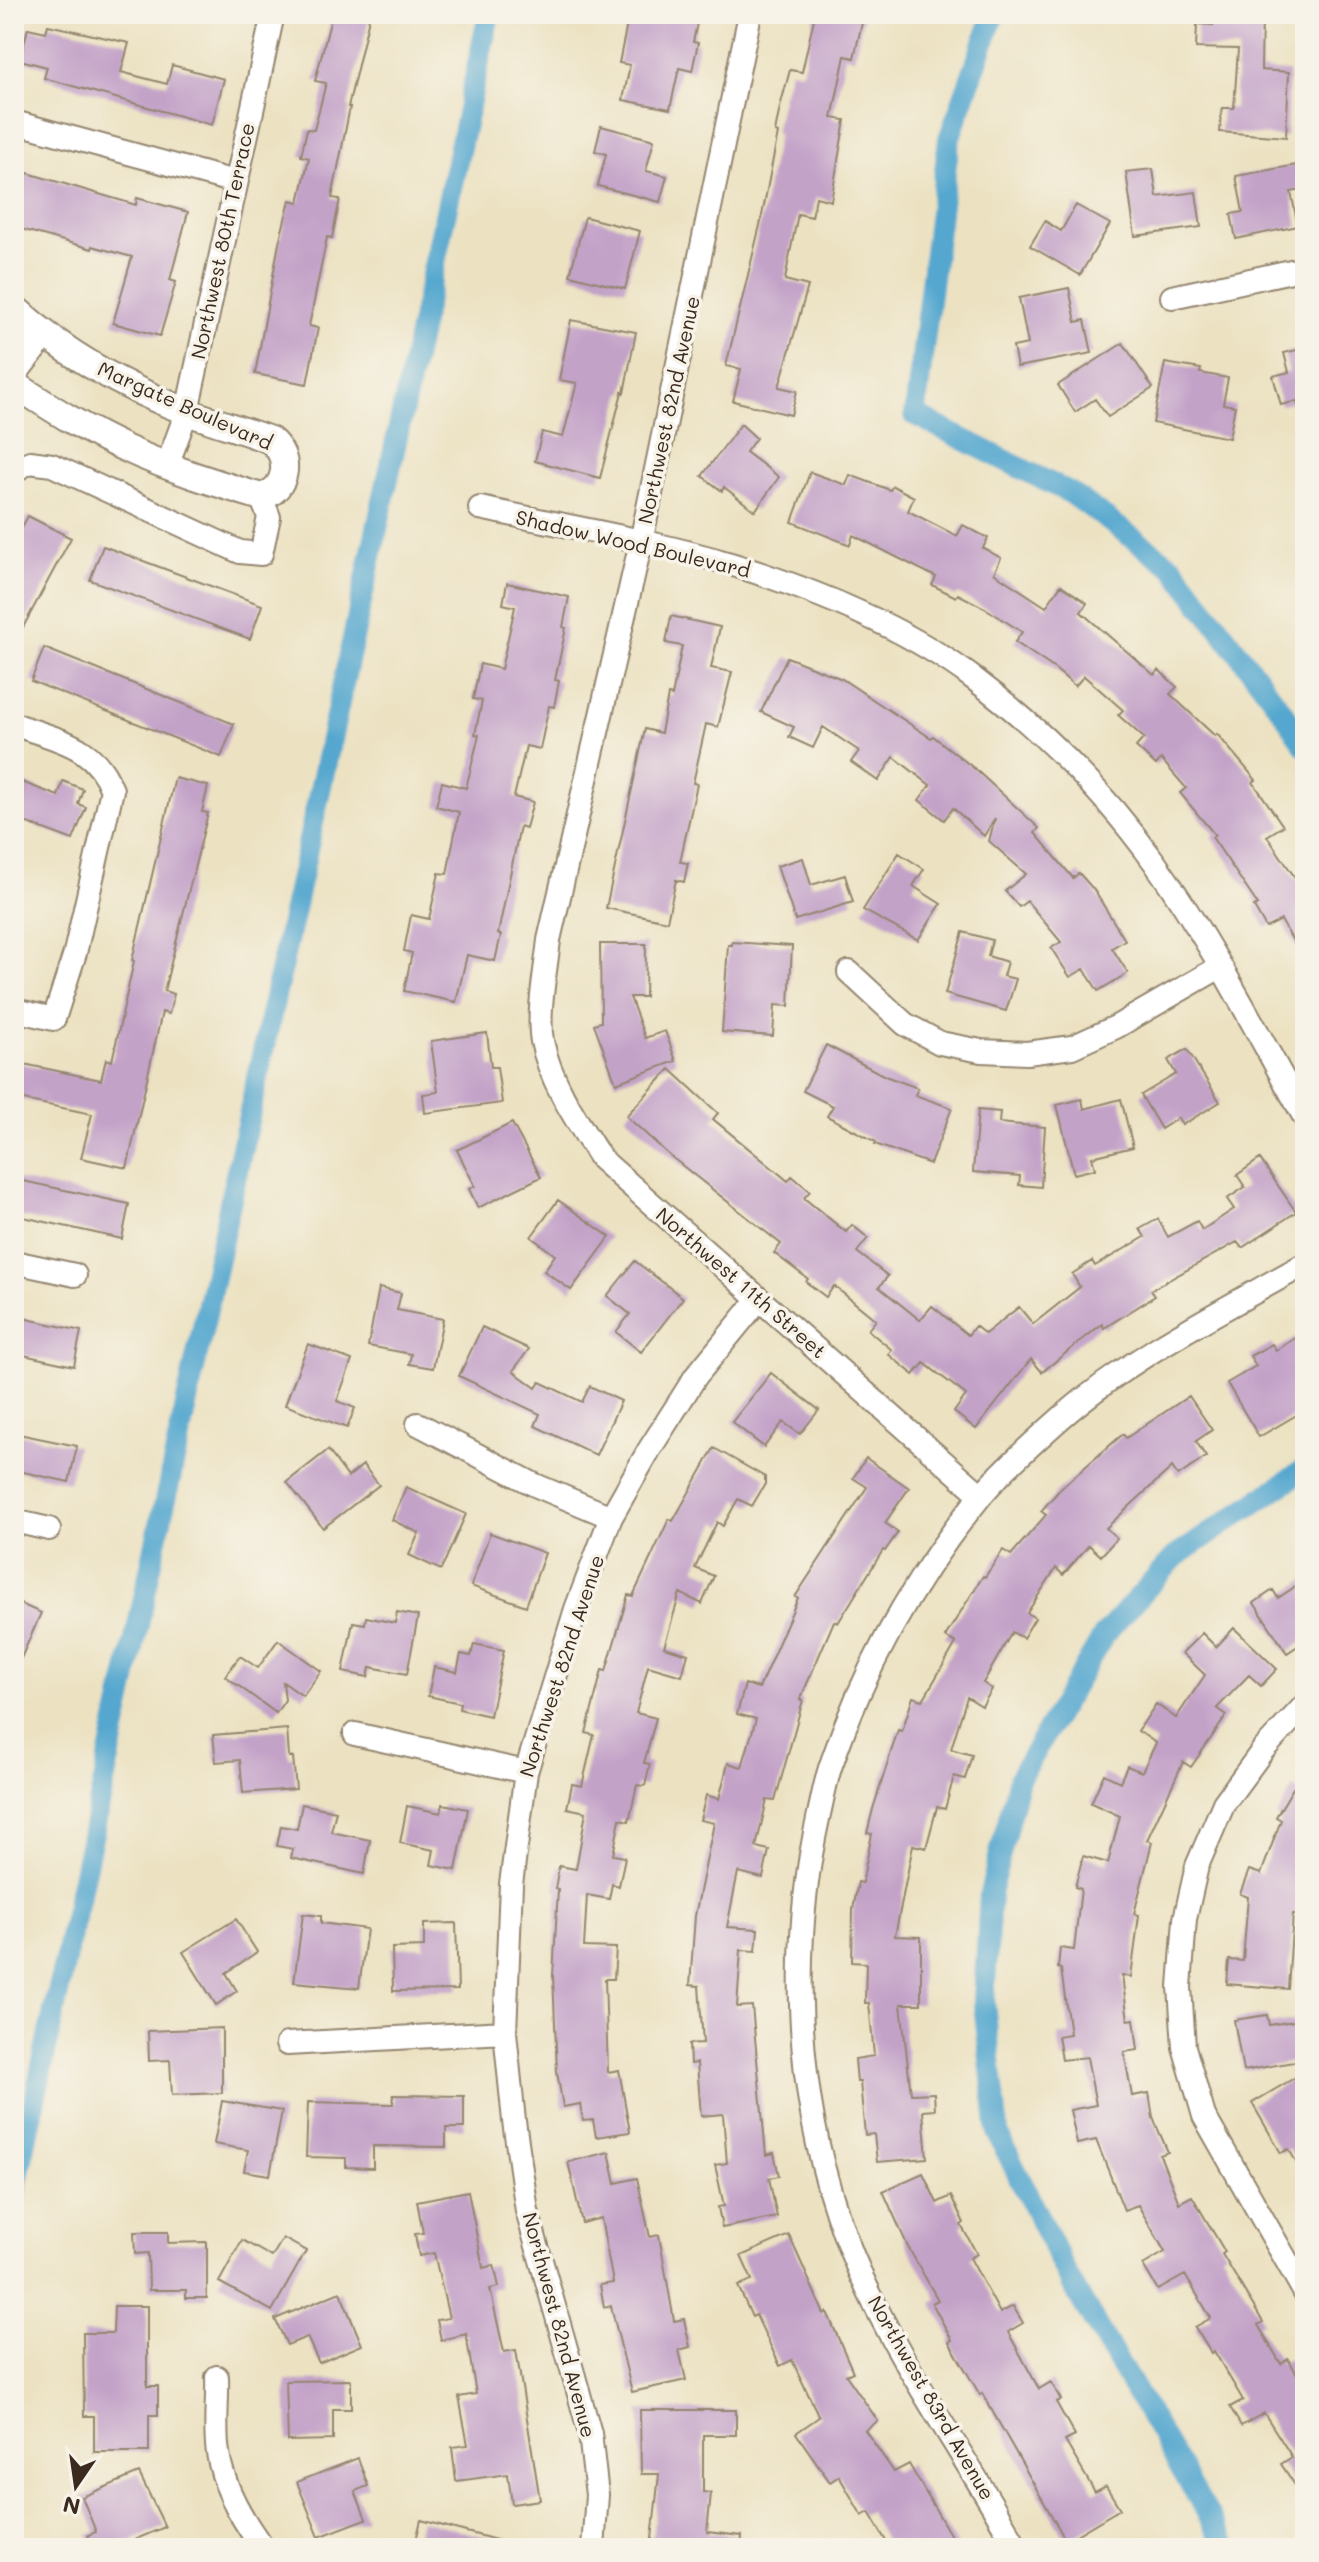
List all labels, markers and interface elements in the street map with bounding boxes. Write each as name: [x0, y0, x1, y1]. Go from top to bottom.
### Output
street label: Northwest 80th Terrace: [184, 120, 260, 361]
street label: Northwest 82nd Avenue: [631, 294, 705, 526]
street label: Margate Boulevard: [94, 355, 277, 455]
street label: Shadow Wood Boulevard: [513, 503, 753, 583]
street label: Northwest 11th Street: [651, 1201, 832, 1363]
street label: Northwest 82nd Avenue: [513, 1551, 609, 1780]
street label: Northwest 82nd Avenue: [517, 2209, 603, 2440]
street label: Northwest 83rd Avenue: [863, 2291, 1001, 2504]
north arrow: [36, 2446, 116, 2526]
text: N: [60, 2490, 83, 2522]

